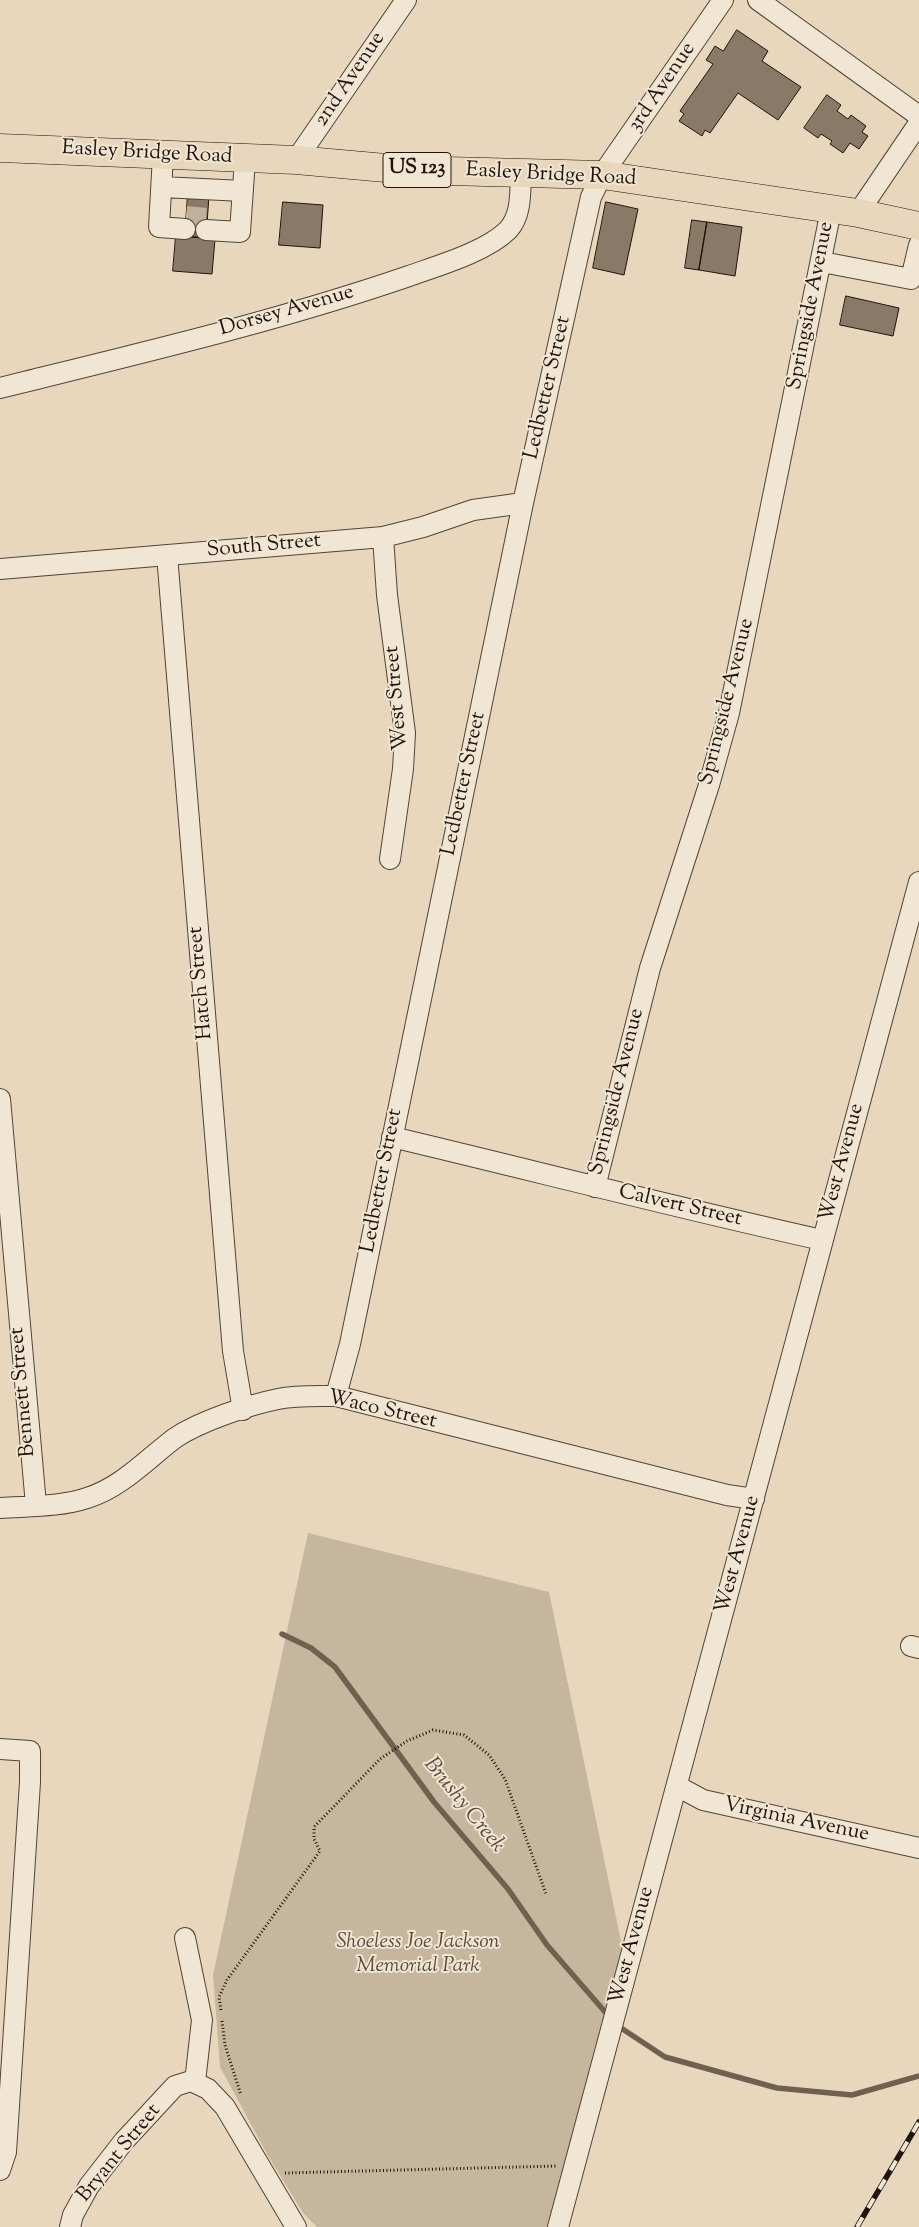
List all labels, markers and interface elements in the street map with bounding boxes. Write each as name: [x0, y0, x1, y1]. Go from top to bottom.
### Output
street label: 2nd Avenue: [310, 28, 392, 132]
street label: 3rd Avenue: [624, 38, 702, 138]
street label: Easley Bridge Road: [61, 137, 233, 171]
road number: US 123: [383, 152, 451, 188]
street label: Easley Bridge Road: [465, 159, 637, 193]
street label: Springside Avenue: [783, 220, 841, 392]
street label: Dorsey Avenue: [217, 281, 357, 343]
street label: Ledbetter Street: [520, 314, 578, 462]
street label: South Street: [206, 529, 322, 565]
street label: Springside Avenue: [695, 616, 761, 788]
street label: West Street: [381, 645, 415, 751]
street label: Ledbetter Street: [437, 710, 493, 858]
street label: Hatch Street: [184, 925, 220, 1041]
street label: Springside Avenue: [585, 1006, 651, 1178]
street label: West Avenue: [815, 1101, 871, 1225]
street label: Ledbetter Street: [357, 1107, 409, 1255]
street label: Calvert Street: [616, 1181, 744, 1233]
street label: Bennett Street: [6, 1326, 42, 1458]
street label: Waco Street: [325, 1386, 439, 1436]
street label: West Avenue: [711, 1493, 767, 1617]
water label: Brushy Creek: [417, 1753, 509, 1859]
street label: Virginia Avenue: [721, 1793, 871, 1849]
street label: West Avenue: [605, 1884, 661, 2008]
park label: Shoeless Joe Jackson Memorial Park: [336, 1930, 500, 1980]
street label: Bryant Street: [73, 2100, 167, 2208]

